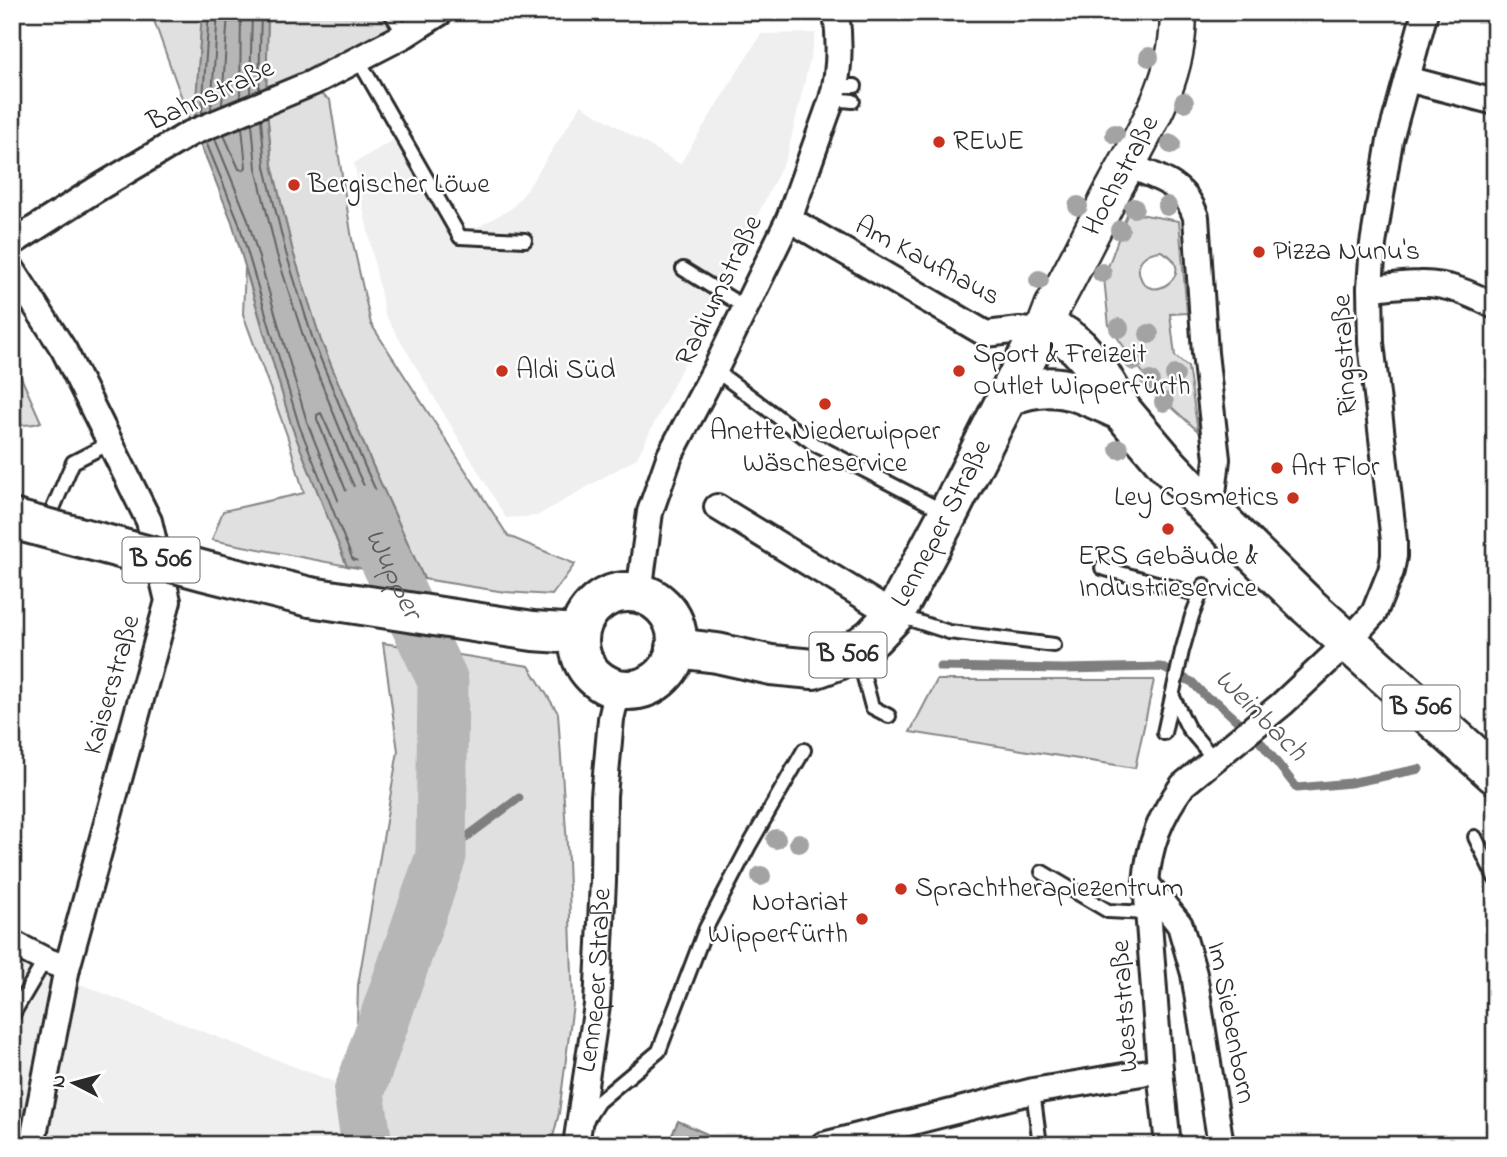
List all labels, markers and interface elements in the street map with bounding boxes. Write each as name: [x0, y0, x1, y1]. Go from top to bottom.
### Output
street label: Bahnstraße: [140, 49, 282, 144]
street label: Hochstraße: [1072, 108, 1171, 243]
place label: REWE: [953, 122, 1024, 163]
marker: REWE: [931, 134, 947, 150]
place label: Bergischer Löwe: [307, 165, 490, 206]
marker: Bergischer Löwe: [286, 177, 302, 193]
street label: Am Kaufhaus: [847, 206, 1007, 318]
street label: Radiumstraße: [666, 208, 775, 374]
place label: Pizza Nunu's: [1273, 232, 1420, 273]
marker: Pizza Nunu's: [1251, 244, 1267, 260]
street label: Ringstraße: [1322, 293, 1370, 417]
place label: Sport & Freizeit Outlet Wipperfürth: [973, 335, 1191, 408]
place label: Aldi Süd: [516, 351, 616, 392]
marker: Aldi Süd: [494, 363, 510, 379]
marker: Sport & Freizeit Outlet Wipperfürth: [951, 363, 967, 379]
marker: Anette Niederwipper Wäscheservice: [817, 396, 833, 412]
place label: Anette Niederwipper Wäscheservice: [710, 412, 941, 485]
street label: Lenneper Straße: [881, 432, 1003, 615]
place label: Art Flor: [1291, 448, 1380, 489]
marker: Art Flor: [1269, 460, 1285, 476]
place label: Ley Cosmetics: [1114, 478, 1279, 519]
marker: Ley Cosmetics: [1285, 490, 1301, 506]
marker: ERS Gebäude & Industrieservice: [1160, 521, 1176, 537]
water label: Wupper: [352, 522, 434, 630]
place label: ERS Gebäude & Industrieservice: [1078, 537, 1258, 610]
road number: B 506: [122, 538, 200, 582]
street label: Kaiserstraße: [73, 610, 153, 760]
road number: B 506: [810, 632, 886, 678]
water label: Weinbach: [1203, 659, 1317, 773]
road number: B 506: [1382, 686, 1460, 730]
place label: Sprachtherapiezentrum: [915, 869, 1183, 910]
marker: Sprachtherapiezentrum: [893, 881, 909, 897]
place label: Notariat Wipperfürth: [708, 883, 848, 956]
street label: Lenneper Straße: [567, 887, 623, 1075]
marker: Notariat Wipperfürth: [854, 911, 870, 927]
street label: Weststraße: [1101, 938, 1151, 1074]
street label: Im Siebenborn: [1194, 939, 1266, 1107]
north arrow: [38, 1048, 108, 1118]
text: N: [45, 1074, 74, 1089]

